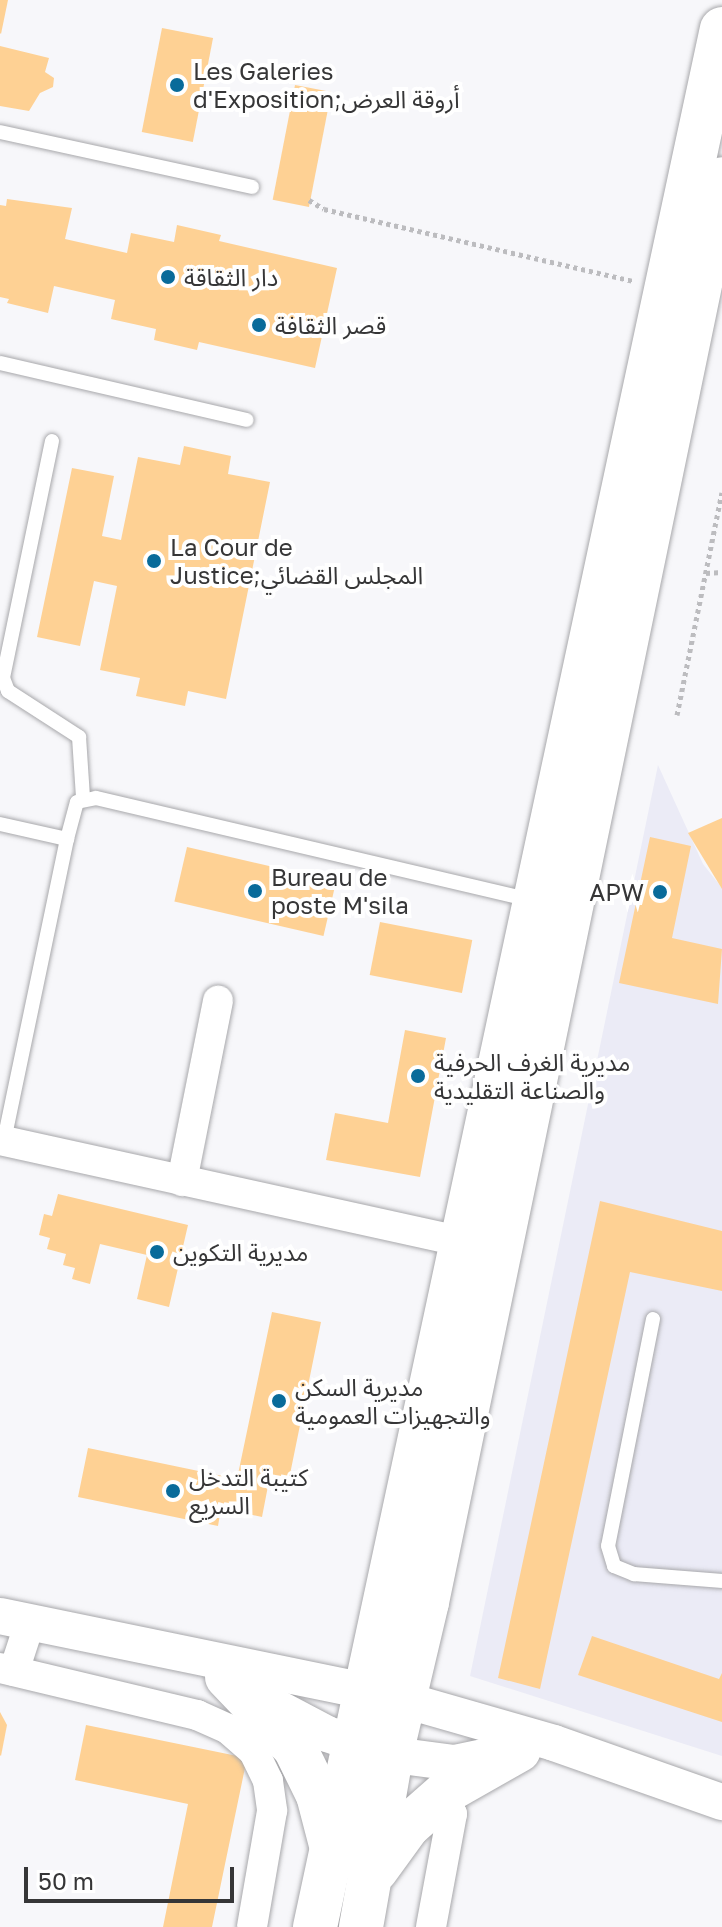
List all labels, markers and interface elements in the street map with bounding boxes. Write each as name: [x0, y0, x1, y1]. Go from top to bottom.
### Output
place label: Les Galeries d'Exposition;أروقة العرض: [193, 57, 460, 113]
marker: Les Galeries d'Exposition;أروقة العرض: [168, 76, 186, 94]
place label: دار الثقاقة: [184, 263, 278, 291]
marker: دار الثقاقة: [159, 268, 177, 286]
place label: قصر الثقافة: [275, 311, 386, 339]
marker: قصر الثقافة: [250, 316, 268, 334]
place label: La Cour de Justice;المجلس القضائي: [170, 533, 423, 589]
marker: La Cour de Justice;المجلس القضائي: [145, 552, 163, 570]
place label: Bureau de poste M'sila: [271, 863, 409, 919]
place label: APW: [589, 878, 644, 906]
marker: Bureau de poste M'sila: [246, 882, 264, 900]
marker: APW: [651, 883, 669, 901]
place label: مديرية الغرف الحرفية والصناعة التقليدية: [434, 1048, 630, 1104]
marker: مديرية الغرف الحرفية والصناعة التقليدية: [409, 1067, 427, 1085]
place label: مديرية التكوين: [173, 1238, 308, 1266]
marker: مديرية التكوين: [148, 1243, 166, 1261]
place label: مديرية السكن والتجهيزات العمومية: [295, 1373, 490, 1429]
marker: مديرية السكن والتجهيزات العمومية: [270, 1392, 288, 1410]
place label: كتيبة التدخل السريع: [189, 1463, 308, 1519]
marker: كتيبة التدخل السريع: [164, 1482, 182, 1500]
scale bar: [28, 1851, 238, 1901]
text: 50 m: [38, 1866, 94, 1895]

